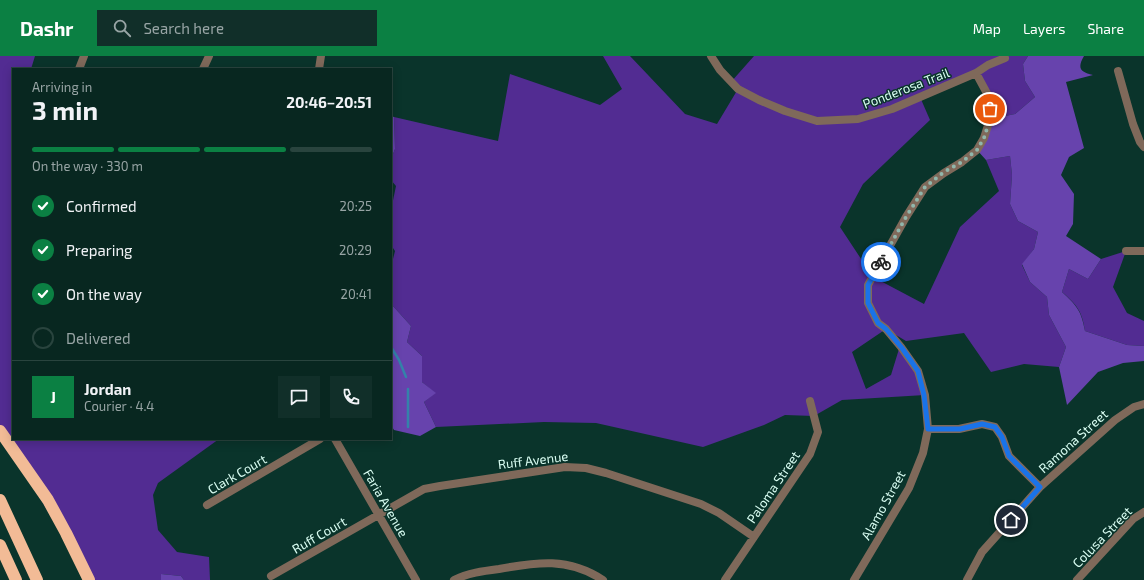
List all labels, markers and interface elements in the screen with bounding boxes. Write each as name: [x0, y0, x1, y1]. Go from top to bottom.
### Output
search box: [97, 10, 377, 46]
text: Dashr: [20, 17, 73, 40]
icon: search: [111, 17, 133, 39]
text: Search here: [143, 19, 224, 37]
text: Map: [973, 20, 1001, 37]
text: Layers: [1023, 20, 1065, 37]
text: Share: [1087, 20, 1124, 37]
street label: Ponderosa Trail: [860, 64, 952, 112]
text: Arriving in: [32, 79, 92, 95]
pin: [973, 92, 1007, 126]
text: 20:46–20:51: [286, 93, 372, 111]
text: 3 min: [32, 94, 98, 125]
icon: bag: [979, 98, 1001, 120]
text: On the way · 330 m: [32, 158, 143, 174]
icon: check: [32, 195, 54, 217]
text: Confirmed: [66, 197, 137, 215]
text: 20:25: [340, 198, 372, 214]
icon: check: [32, 239, 54, 261]
text: Preparing: [66, 241, 132, 259]
text: 20:29: [339, 242, 372, 258]
courier: [861, 242, 901, 282]
icon: bike: [870, 251, 892, 273]
icon: check: [32, 283, 54, 305]
text: On the way: [66, 285, 142, 303]
text: 20:41: [341, 286, 372, 302]
text: Delivered: [66, 329, 131, 347]
button: chat: [278, 376, 320, 418]
button: phone: [330, 376, 372, 418]
text: Jordan: [84, 380, 131, 398]
text: J: [50, 388, 56, 406]
text: Courier · 4.4: [84, 398, 154, 414]
street label: Ramona Street: [1035, 406, 1111, 476]
street label: Ruff Avenue: [497, 448, 569, 472]
street label: Paloma Street: [743, 448, 803, 526]
street label: Clark Court: [205, 451, 269, 497]
street label: Faria Avenue: [360, 466, 412, 540]
street label: Alamo Street: [857, 467, 909, 543]
pin: [994, 503, 1028, 537]
street label: Colusa Street: [1069, 503, 1135, 571]
icon: home: [1000, 509, 1022, 531]
street label: Ruff Court: [289, 513, 349, 557]

